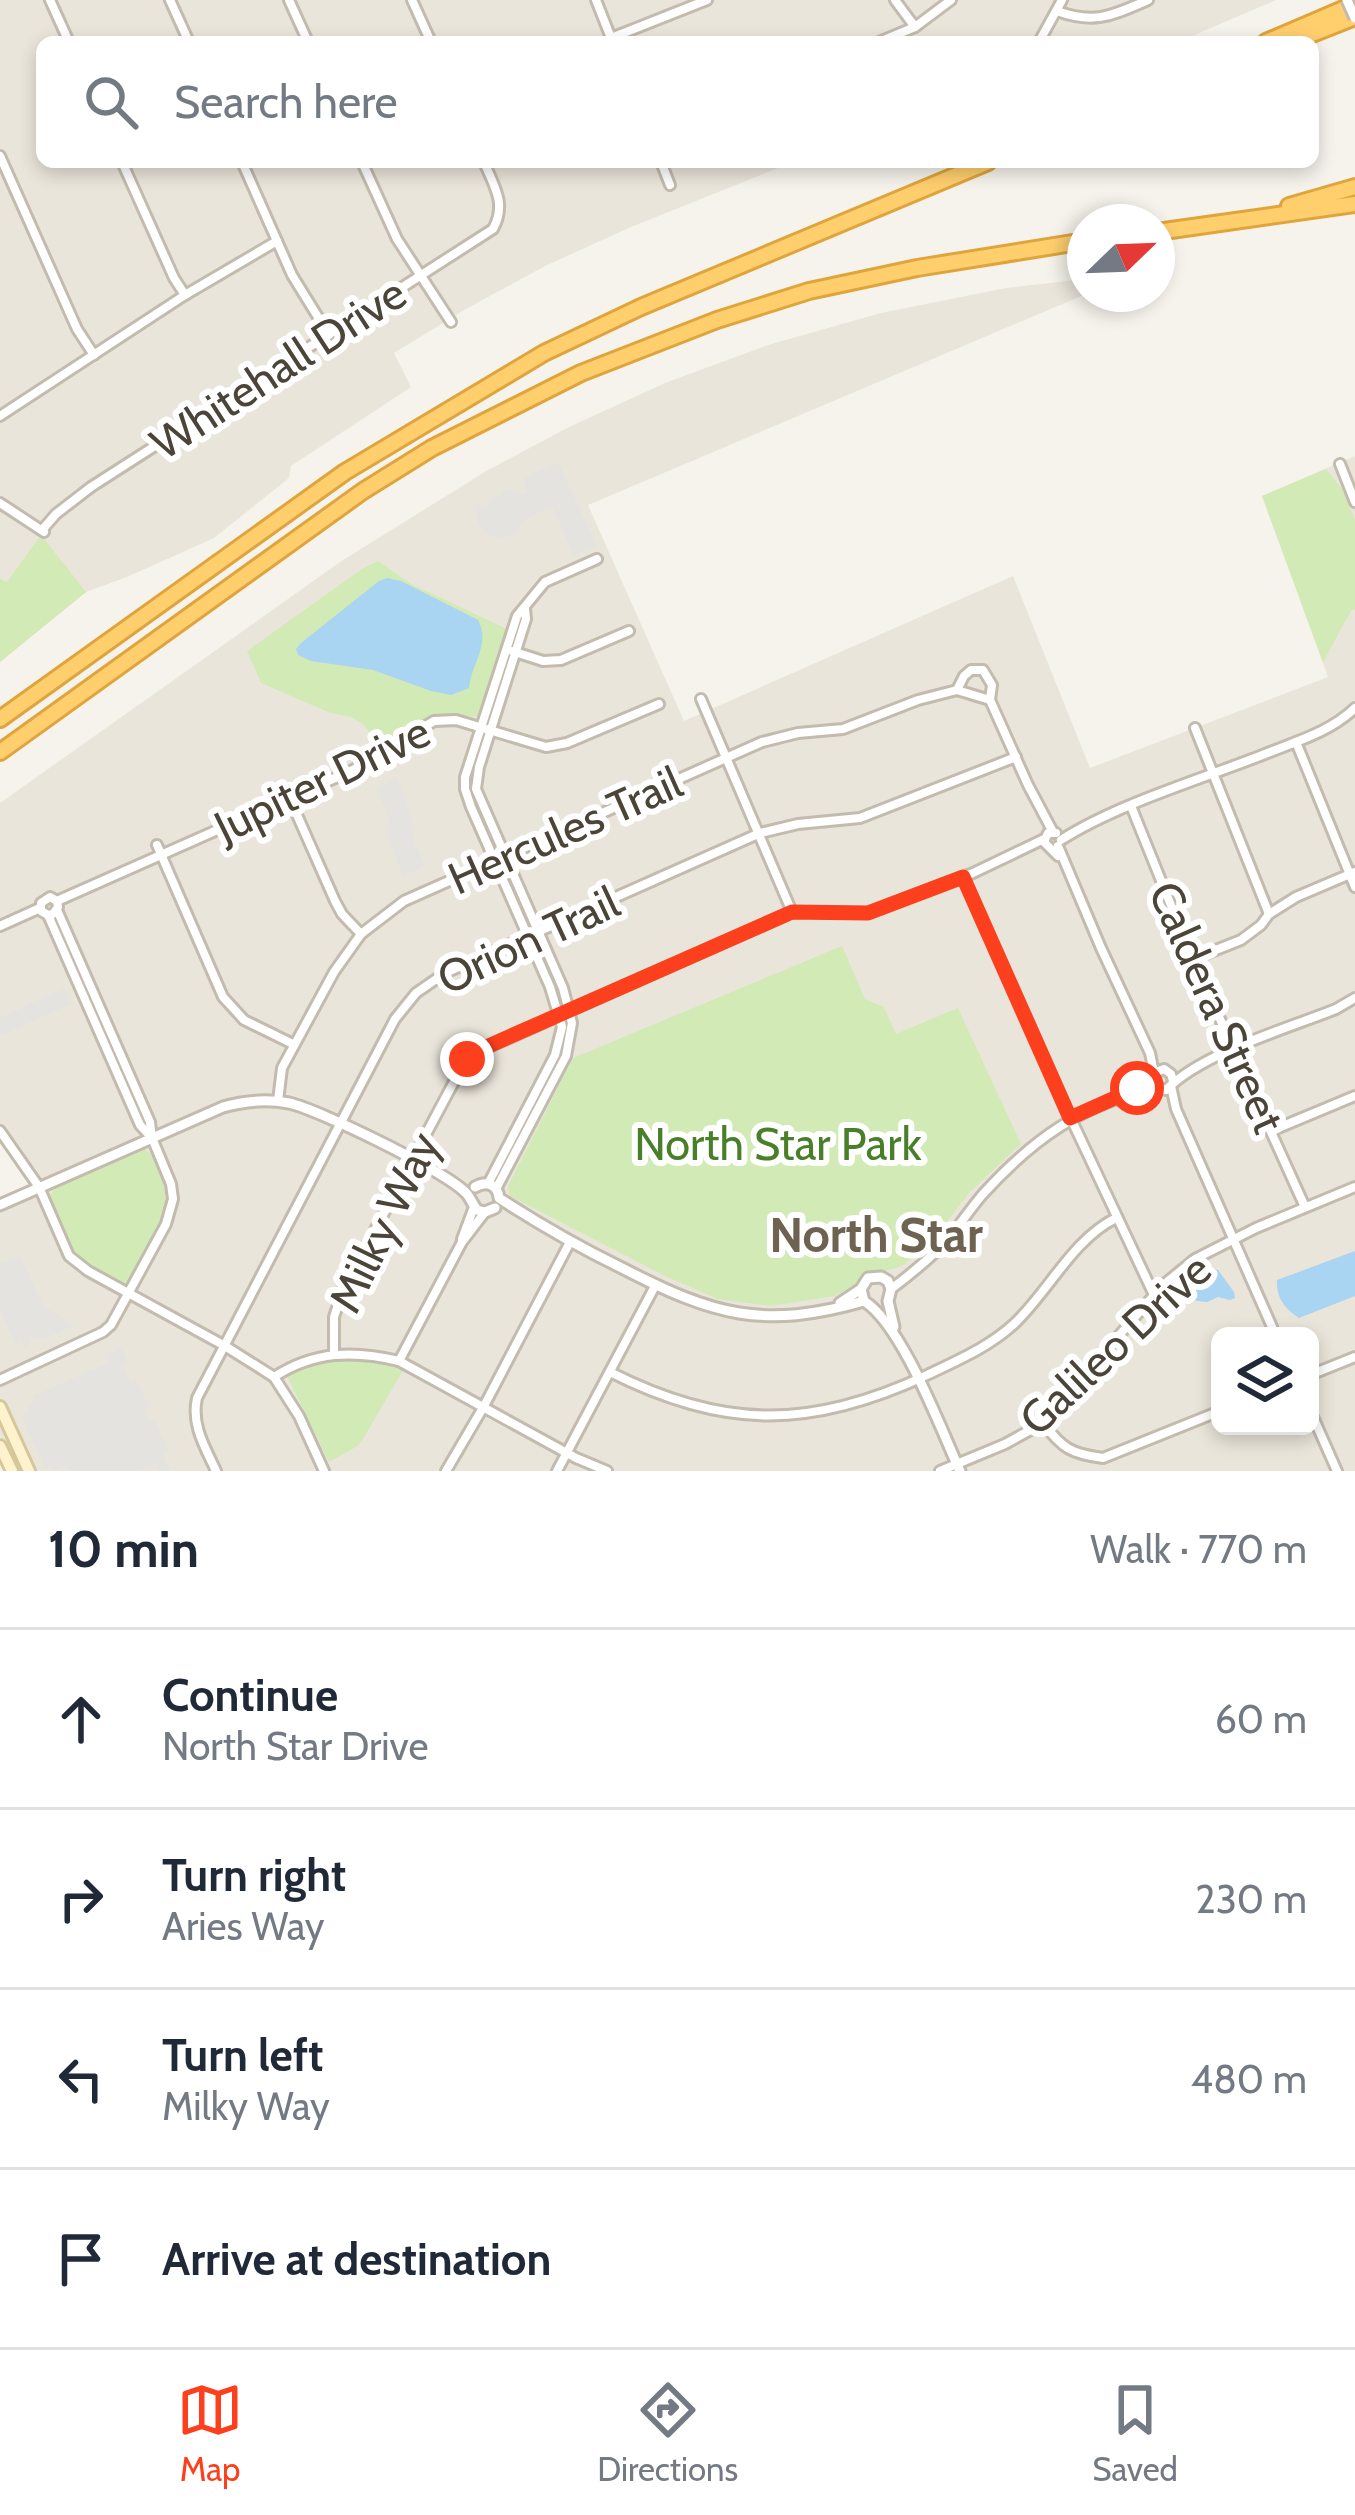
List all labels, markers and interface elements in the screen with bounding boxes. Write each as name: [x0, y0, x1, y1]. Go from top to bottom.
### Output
search box: [36, 36, 1319, 168]
icon: search: [78, 69, 144, 135]
text: Search here: [174, 75, 398, 129]
north arrow: [1067, 204, 1175, 312]
street label: Whitehall Drive: [141, 266, 415, 470]
street label: Jupiter Drive: [205, 704, 438, 855]
street label: Hercules Trail: [440, 754, 690, 905]
street label: Caldera Street: [1138, 873, 1296, 1141]
street label: Orion Trail: [429, 874, 628, 1005]
route end: [440, 1032, 494, 1086]
route start: [1110, 1061, 1164, 1115]
park label: North Star Park: [634, 1117, 923, 1171]
street label: Milky Way: [317, 1123, 451, 1321]
district label: North Star: [769, 1206, 983, 1264]
street label: Galileo Drive: [1008, 1242, 1222, 1446]
map controls: [1211, 1327, 1319, 1435]
button: layers: [1211, 1327, 1319, 1435]
text: 10 min: [48, 1518, 199, 1580]
text: Walk · 770 m: [1090, 1525, 1307, 1573]
text: Continue: [162, 1668, 338, 1722]
icon: ahead: [48, 1686, 114, 1752]
text: 60 m: [1215, 1695, 1307, 1743]
text: North Star Drive: [162, 1722, 428, 1770]
text: Turn right: [162, 1848, 346, 1902]
icon: right: [48, 1866, 114, 1932]
text: 230 m: [1195, 1875, 1307, 1923]
text: Aries Way: [162, 1902, 324, 1950]
text: Turn left: [162, 2028, 324, 2082]
icon: left: [48, 2046, 114, 2112]
text: 480 m: [1191, 2055, 1307, 2103]
text: Milky Way: [162, 2082, 330, 2130]
icon: arrive: [48, 2226, 114, 2292]
text: Arrive at destination: [162, 2232, 551, 2286]
tab: Map: [177, 2377, 243, 2489]
tab: Directions: [597, 2377, 738, 2489]
tab: Saved: [1092, 2377, 1178, 2489]

